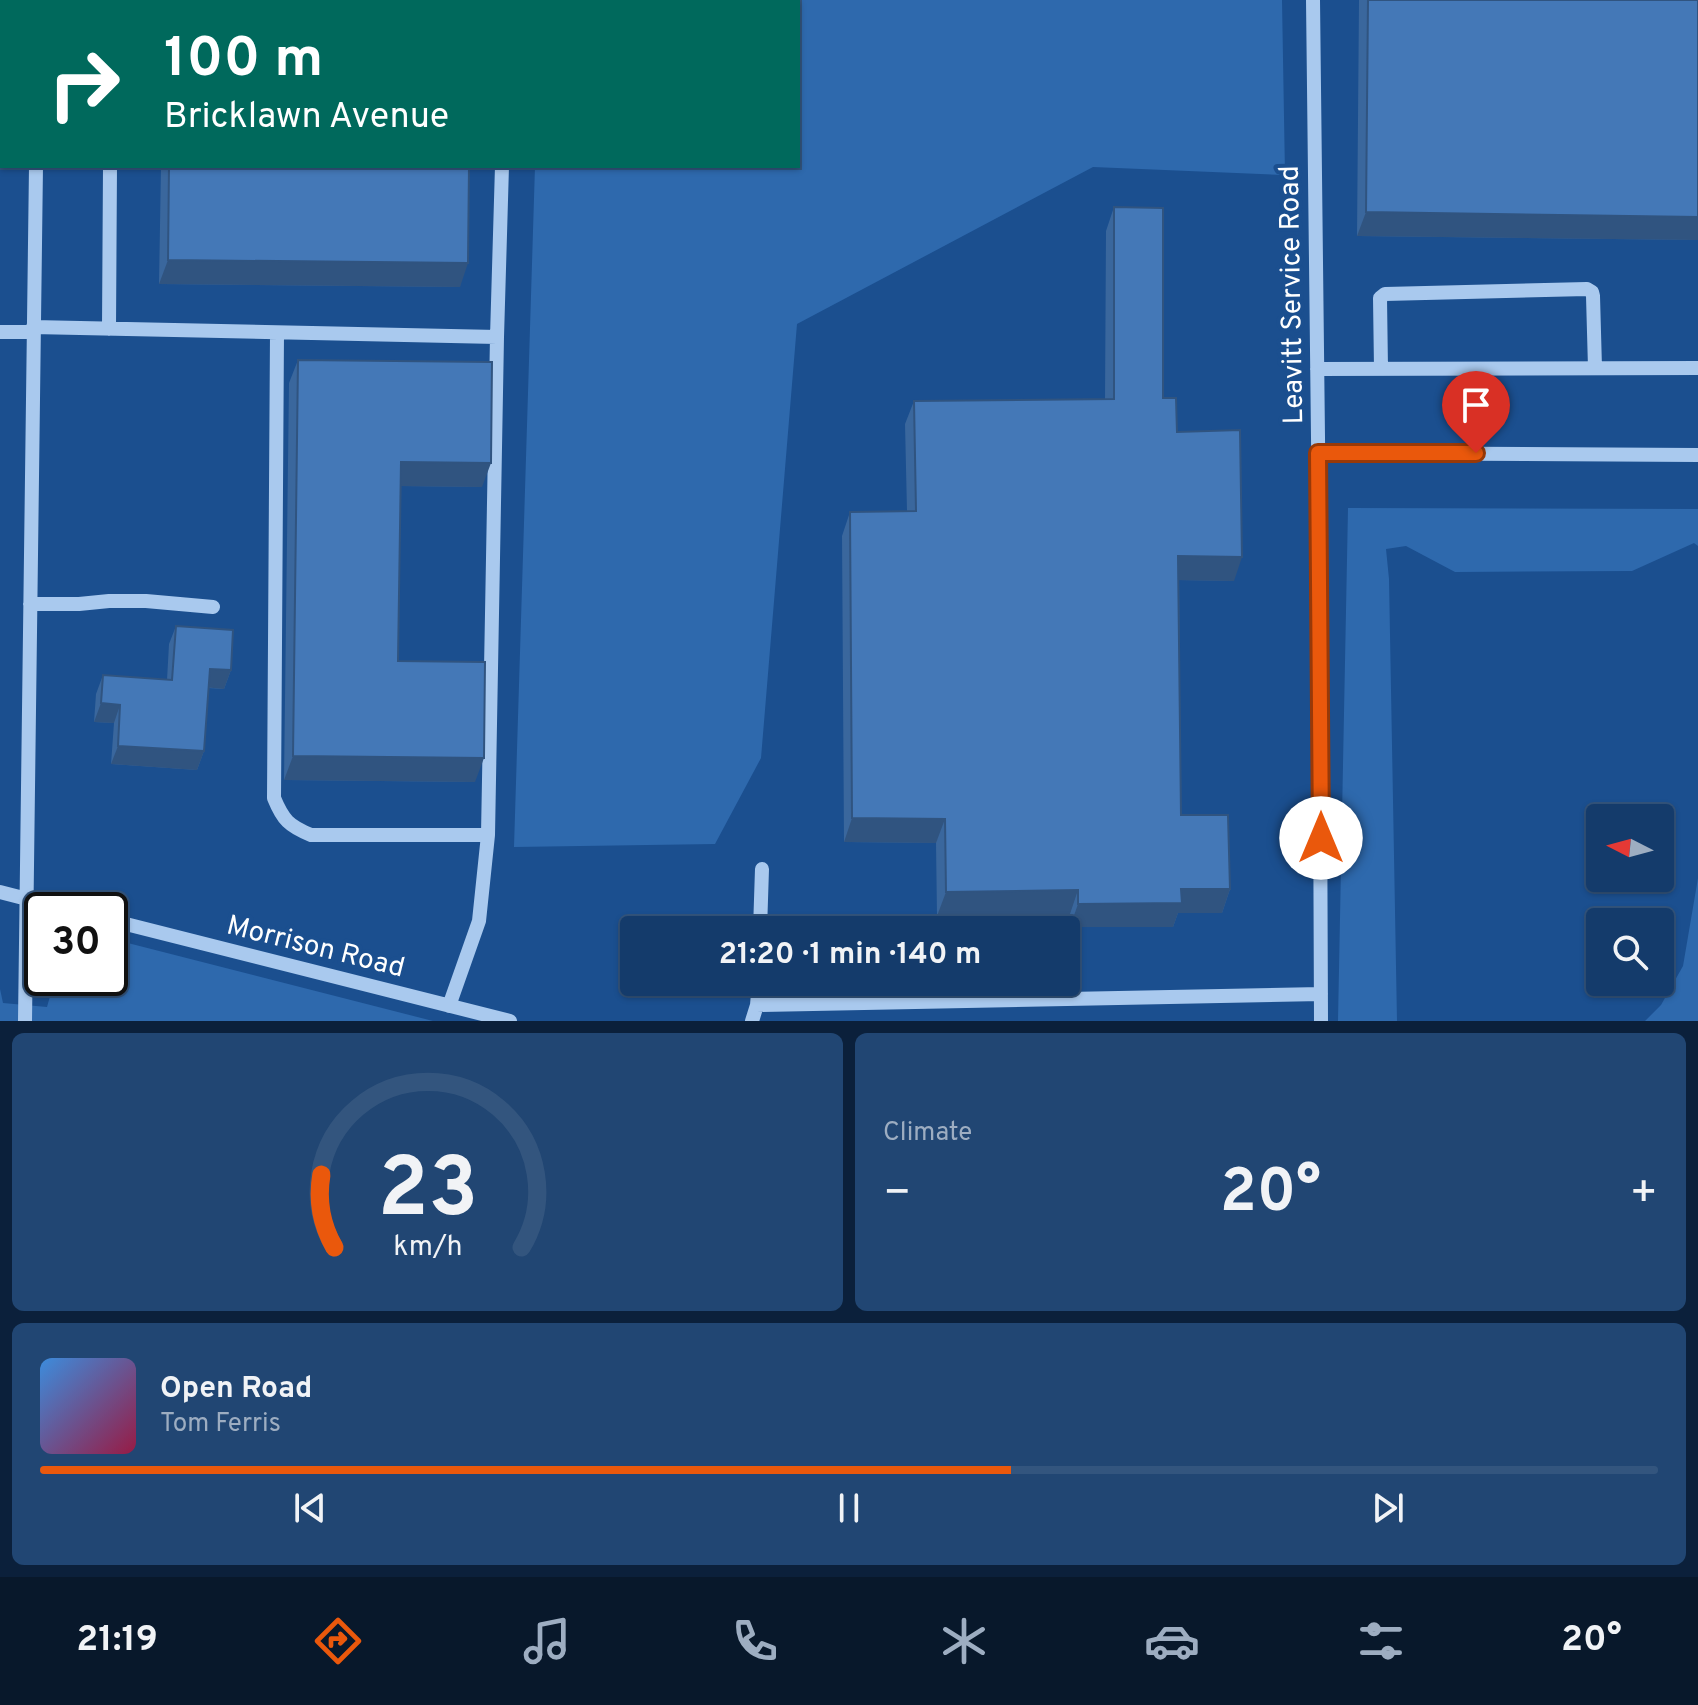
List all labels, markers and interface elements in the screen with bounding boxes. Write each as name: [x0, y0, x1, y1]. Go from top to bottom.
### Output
text: 100 m: [164, 26, 323, 96]
icon: right: [32, 32, 136, 136]
text: Bricklawn Avenue: [164, 95, 449, 141]
street label: Leavitt Service Road: [1273, 165, 1313, 425]
pin: [1442, 371, 1510, 453]
icon: arrive: [1454, 383, 1498, 427]
position arrow: [1279, 796, 1363, 880]
north arrow: [1586, 804, 1674, 892]
map controls: [1586, 804, 1674, 996]
speed limit sign: 30: [24, 892, 128, 996]
street label: Morrison Road: [223, 908, 408, 987]
button: search: [1586, 908, 1674, 996]
text: 21:20 · 1 min · 140 m: [719, 937, 981, 974]
text: Climate: [883, 1117, 972, 1150]
text: 23: [377, 1141, 478, 1246]
text: 20°: [1220, 1157, 1321, 1233]
text: −: [883, 1167, 911, 1223]
text: +: [1630, 1167, 1658, 1223]
text: km/h: [393, 1230, 462, 1266]
text: Open Road: [160, 1371, 312, 1408]
text: Tom Ferris: [160, 1408, 281, 1441]
icon: previous: [288, 1486, 332, 1530]
icon: pause: [827, 1486, 871, 1530]
icon: next: [1366, 1486, 1410, 1530]
icon: directions: [310, 1613, 366, 1669]
icon: music: [519, 1613, 575, 1669]
icon: phone: [727, 1613, 783, 1669]
icon: climate: [936, 1613, 992, 1669]
icon: car: [1144, 1613, 1200, 1669]
icon: filters: [1353, 1613, 1409, 1669]
text: 21:19: [76, 1618, 158, 1664]
text: 20°: [1561, 1618, 1622, 1664]

